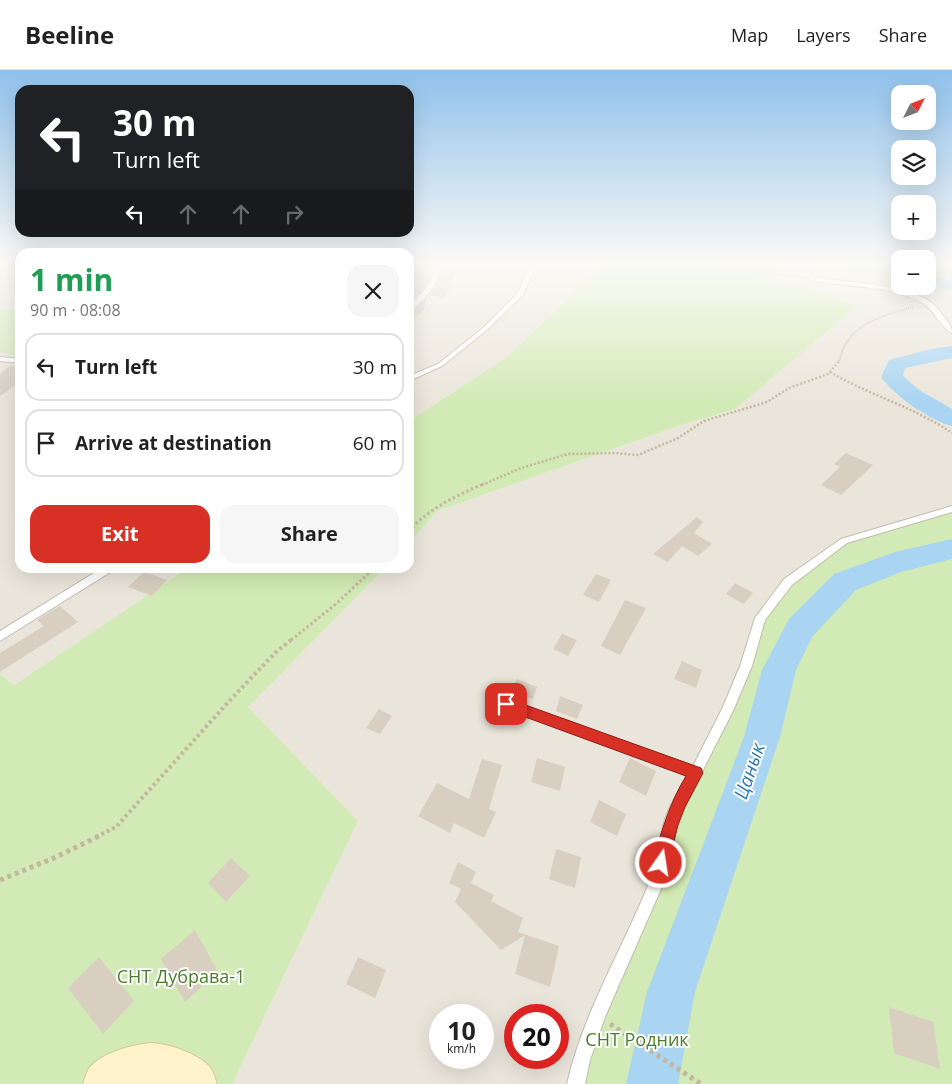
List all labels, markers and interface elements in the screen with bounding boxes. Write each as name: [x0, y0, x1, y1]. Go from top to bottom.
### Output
text: Beeline: [25, 18, 114, 51]
text: Map: [731, 23, 768, 47]
text: Layers: [796, 23, 851, 47]
text: Share: [879, 23, 927, 47]
north arrow: [891, 85, 936, 130]
map controls: [891, 85, 936, 295]
text: 30 m: [113, 99, 196, 146]
icon: left: [30, 105, 95, 170]
button: layers: [891, 140, 936, 185]
text: Turn left: [113, 144, 200, 174]
button: +: [891, 195, 936, 240]
icon: left: [121, 200, 149, 228]
icon: ahead: [174, 200, 202, 228]
icon: ahead: [227, 200, 255, 228]
icon: right: [280, 200, 308, 228]
button: −: [891, 250, 936, 295]
text: 1 min: [30, 259, 113, 300]
button: close: [347, 265, 399, 317]
text: 90 m · 08:08: [30, 299, 121, 321]
icon: left: [32, 353, 60, 381]
text: Turn left: [75, 354, 157, 380]
text: 30 m: [353, 354, 397, 380]
icon: arrive: [32, 429, 60, 457]
text: Arrive at destination: [75, 430, 272, 456]
text: 60 m: [353, 430, 397, 456]
button: Exit: [30, 505, 210, 563]
button: Share: [220, 505, 399, 563]
pin: [485, 683, 527, 725]
icon: arrive: [492, 690, 520, 718]
water label: Цанык: [727, 739, 771, 802]
position arrow: [634, 836, 686, 888]
park label: СНТ Дубрава-1: [117, 964, 245, 988]
speed limit sign: 20: [504, 1004, 569, 1069]
text: 10: [447, 1013, 476, 1047]
park label: СНТ Родник: [585, 1027, 689, 1051]
text: km/h: [447, 1040, 476, 1057]

